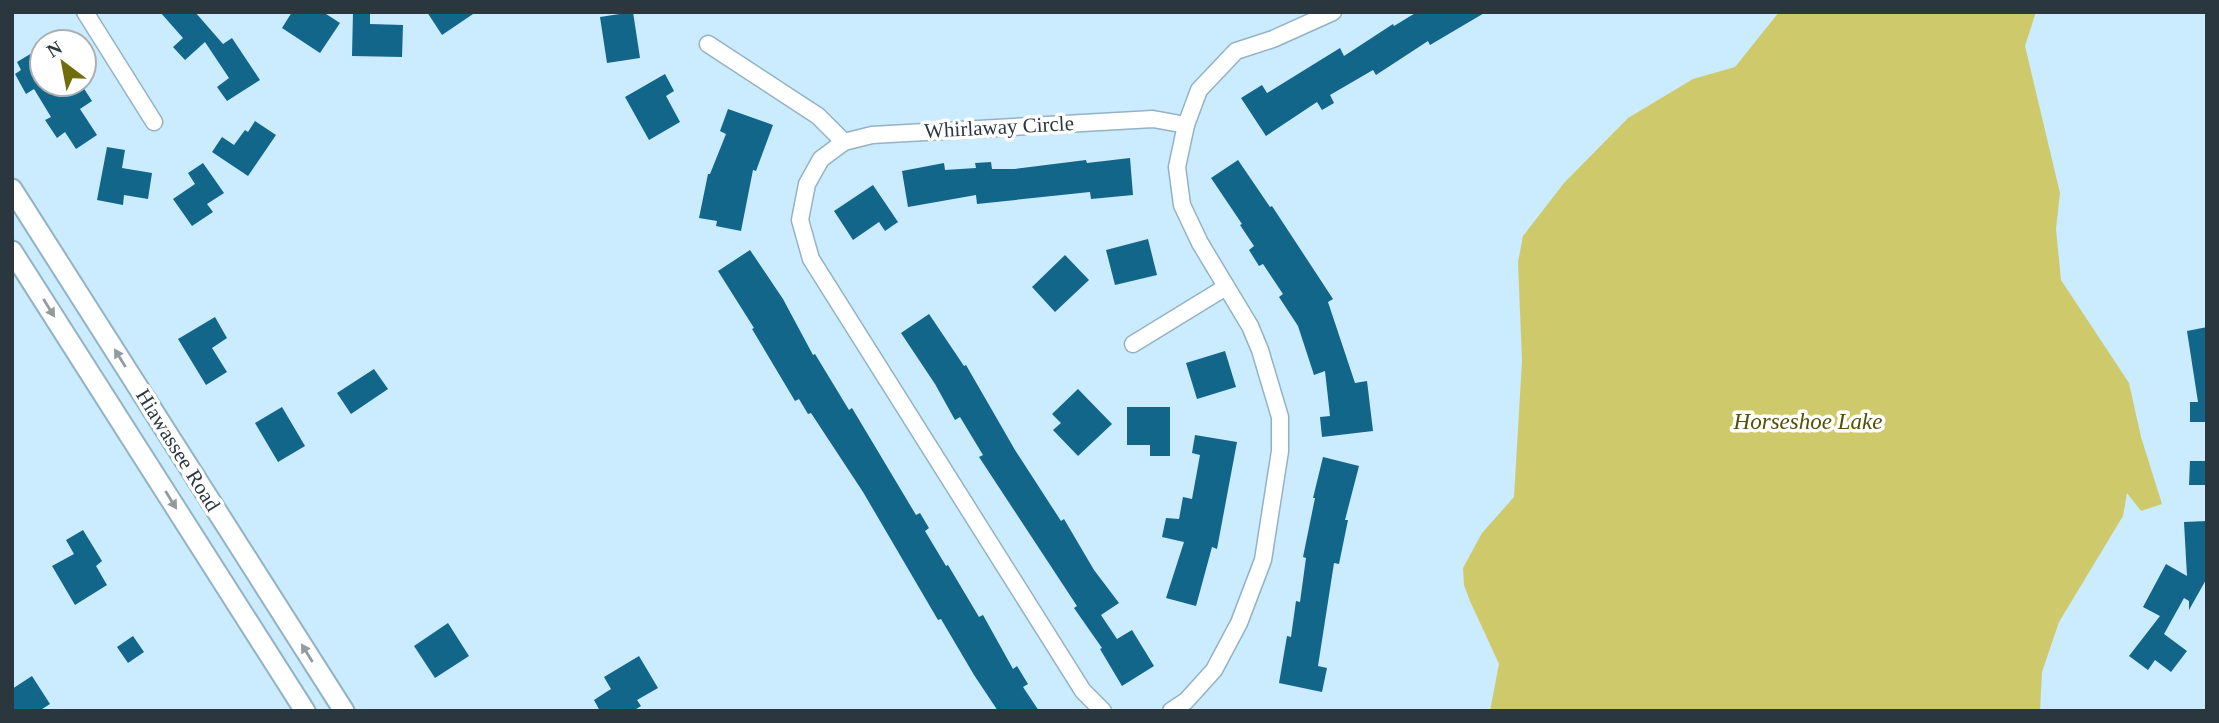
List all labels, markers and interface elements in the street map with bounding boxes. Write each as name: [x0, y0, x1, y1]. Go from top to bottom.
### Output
north arrow: [28, 28, 98, 98]
text: N: [43, 36, 66, 62]
street label: Whirlaway Circle: [924, 111, 1074, 143]
one-way arrow: [42, 299, 55, 318]
one-way arrow: [113, 348, 126, 367]
street label: Hiawassee Road: [131, 385, 225, 516]
water label: Horseshoe Lake: [1733, 409, 1882, 434]
one-way arrow: [165, 491, 178, 510]
one-way arrow: [301, 643, 314, 663]

